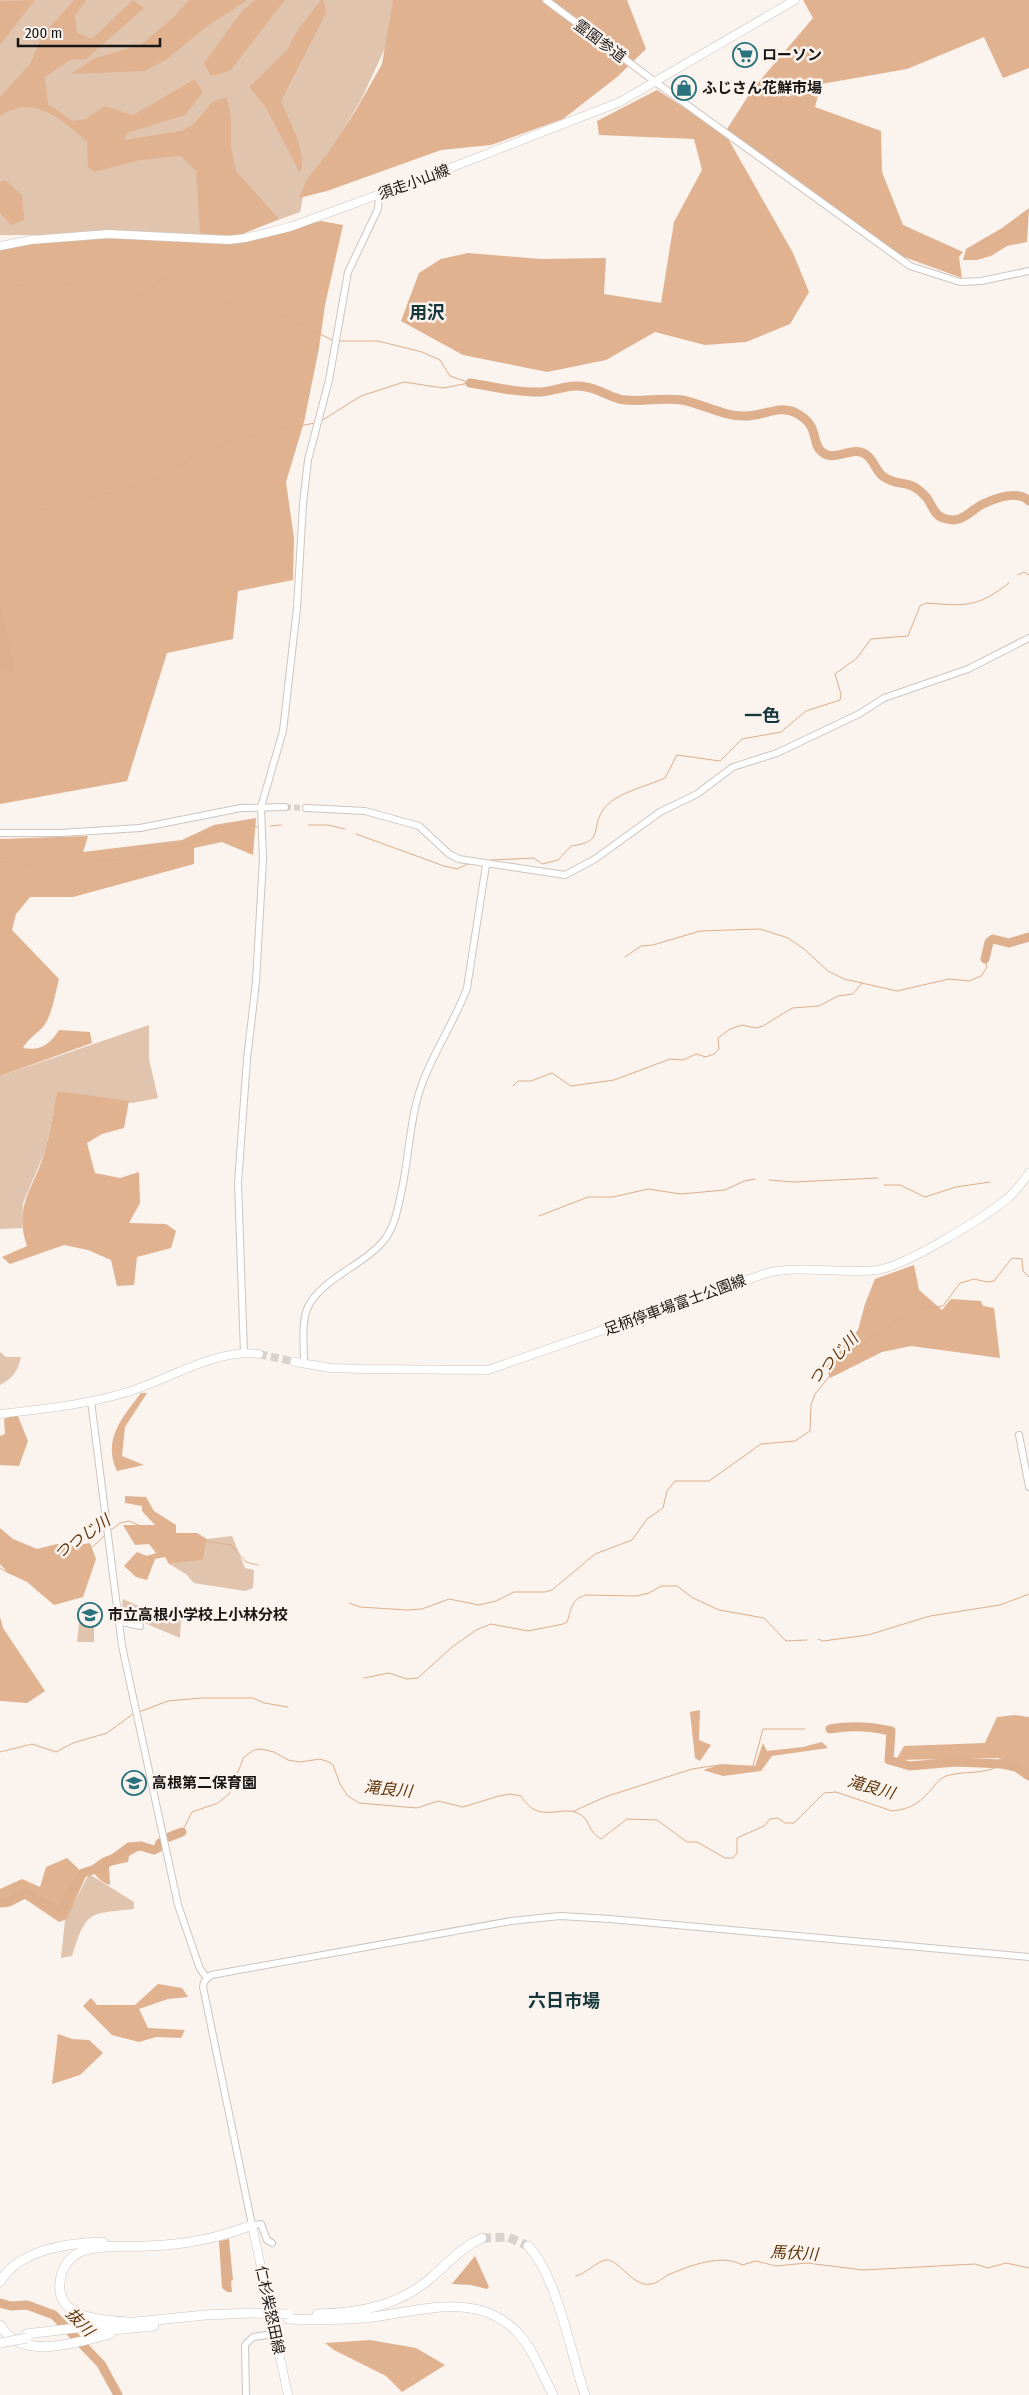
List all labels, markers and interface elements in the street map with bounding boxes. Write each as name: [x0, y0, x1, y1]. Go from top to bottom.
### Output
scale bar: [18, 15, 160, 47]
street label: 霊園参道: [571, 16, 629, 66]
text: 200 m: [25, 24, 62, 42]
supermarket icon: ローソン: [732, 42, 758, 68]
place label: ローソン: [762, 46, 822, 64]
shop icon: ふじさん花鮮市場: [671, 75, 697, 101]
place label: ふじさん花鮮市場: [702, 79, 822, 97]
street label: 須走小山線: [376, 161, 452, 203]
district label: 用沢: [409, 302, 445, 324]
district label: 一色: [744, 705, 780, 727]
street label: 足柄停車場富士公園線: [601, 1271, 749, 1339]
water label: つつじ川: [804, 1328, 863, 1389]
water label: つつじ川: [50, 1510, 115, 1563]
school or university icon: 市立高根小学校上小林分校: [77, 1602, 103, 1628]
place label: 市立高根小学校上小林分校: [108, 1606, 288, 1624]
school or university icon: 高根第二保育園: [121, 1770, 147, 1796]
water label: 滝良川: [845, 1771, 899, 1803]
place label: 高根第二保育園: [152, 1774, 257, 1792]
water label: 滝良川: [363, 1777, 415, 1801]
district label: 六日市場: [528, 1990, 600, 2012]
water label: 馬伏川: [770, 2242, 820, 2264]
street label: 仁杉柴怒田線: [252, 2264, 288, 2356]
water label: 抜川: [62, 2304, 99, 2342]

